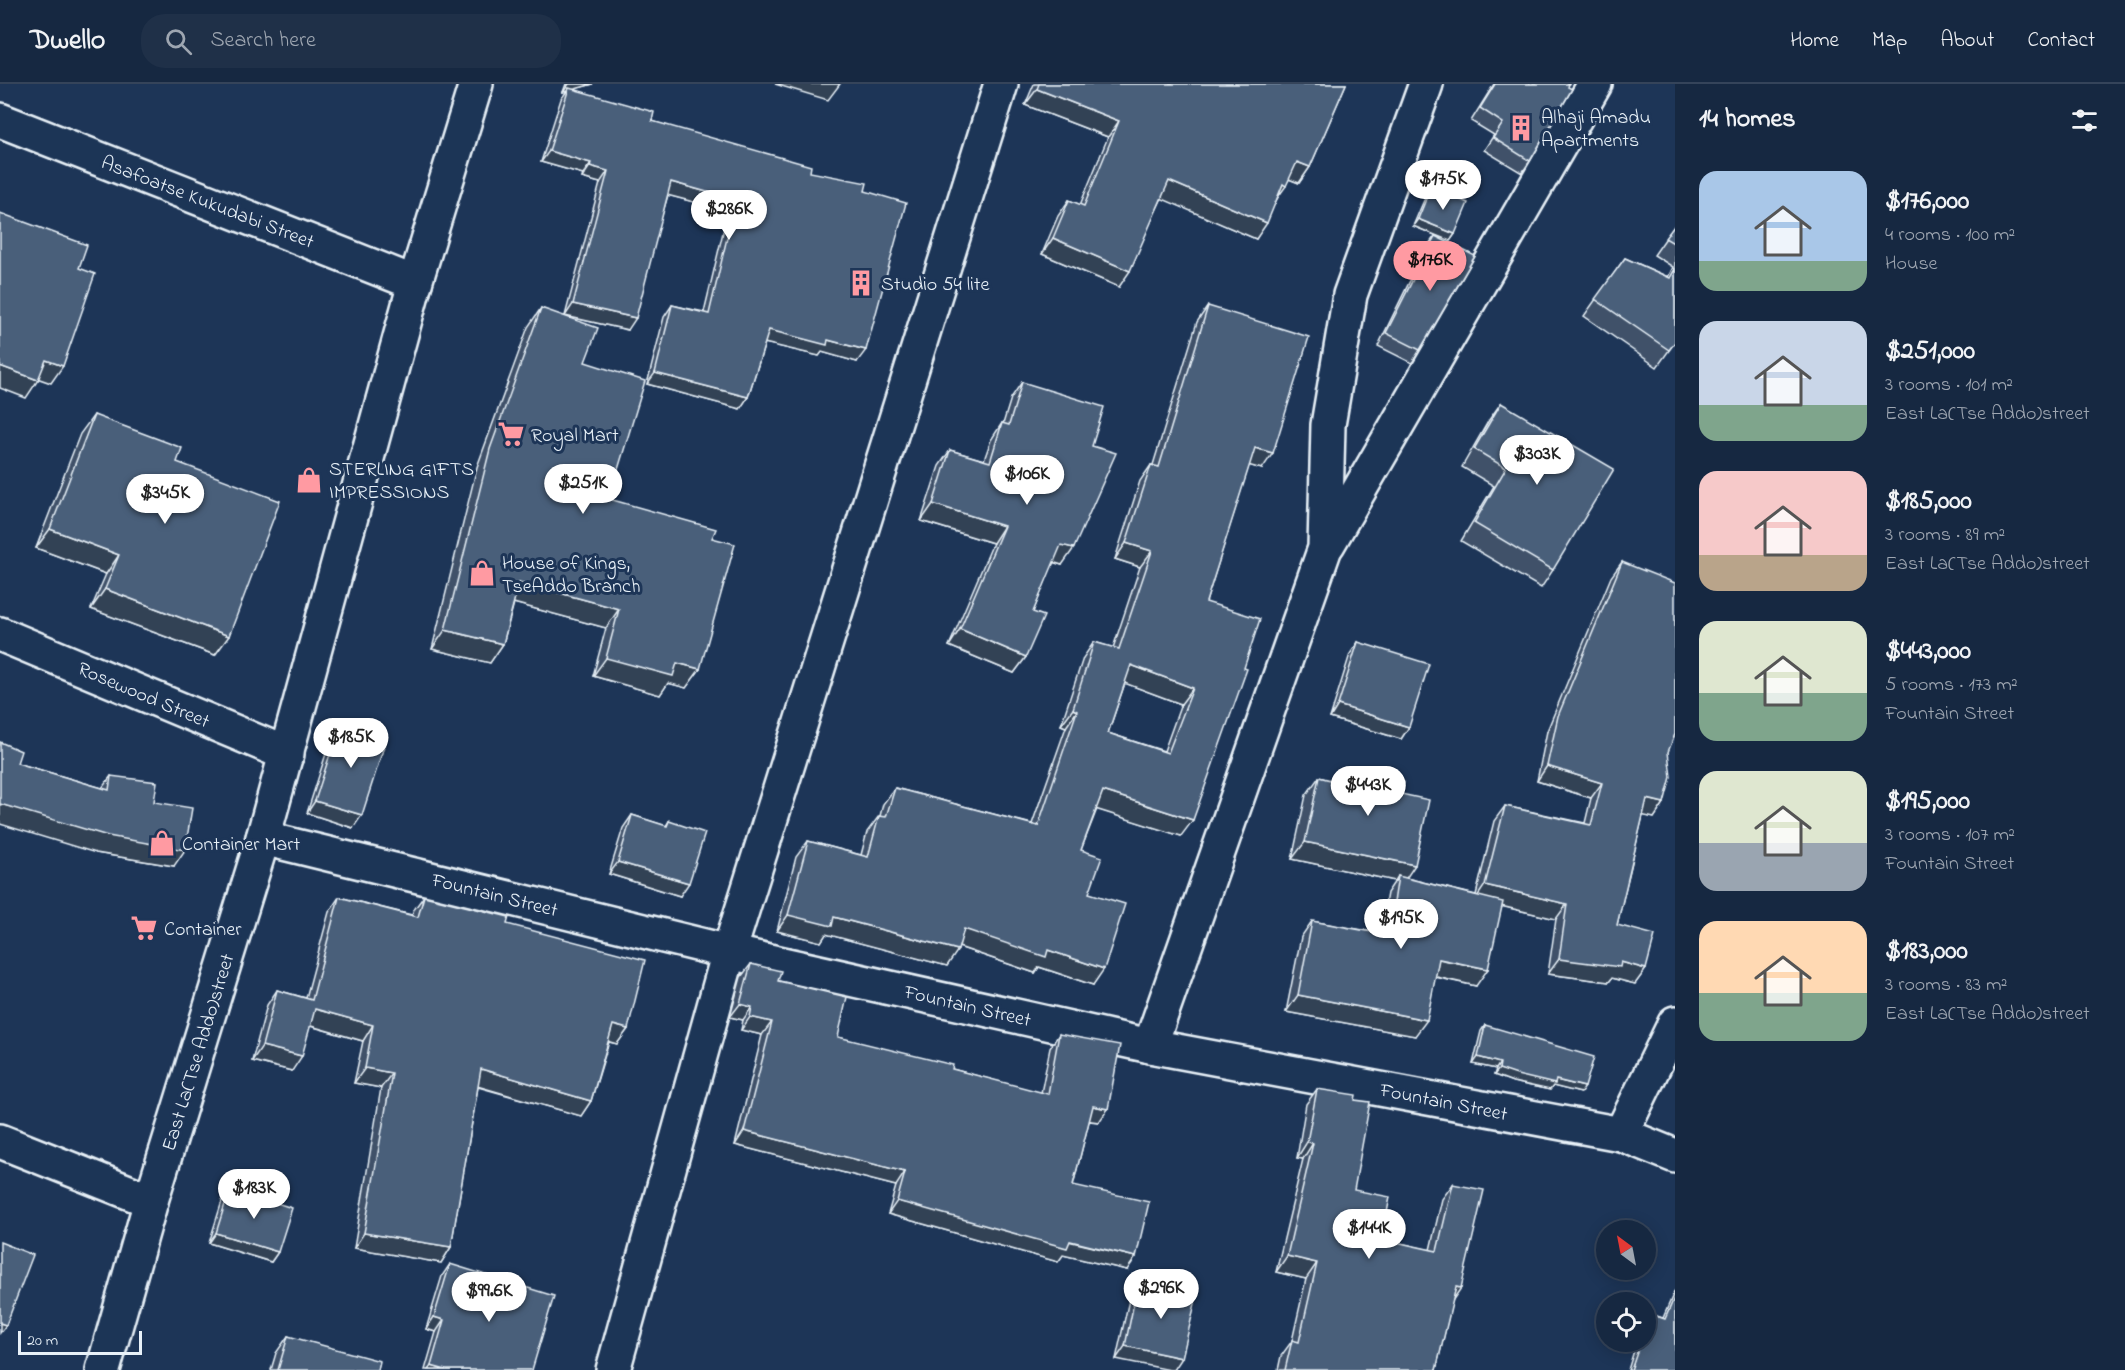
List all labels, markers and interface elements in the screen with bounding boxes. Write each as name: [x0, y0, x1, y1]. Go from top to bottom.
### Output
search box: [141, 14, 561, 68]
text: Dwello: [30, 21, 105, 62]
icon: search: [162, 25, 195, 58]
text: Search here: [210, 25, 316, 57]
text: Home: [1790, 26, 1839, 56]
text: Map: [1872, 26, 1907, 56]
text: About: [1940, 26, 1994, 56]
text: Contact: [2027, 26, 2095, 56]
text: 14 homes: [1699, 101, 1795, 139]
place label: Alhaji Amadu Apartments: [1541, 104, 1651, 156]
icon: filters: [2068, 104, 2101, 137]
building icon: Alhaji Amadu Apartments: [1506, 113, 1536, 143]
street label: Asafoatse Kukudabi Street: [96, 149, 318, 258]
pin: $175K: [1401, 160, 1485, 211]
text: $175K: [1419, 165, 1467, 194]
text: $176,000: [1885, 183, 1969, 221]
pin: $286K: [687, 190, 771, 241]
text: $286K: [705, 195, 753, 224]
icon: home: [1747, 195, 1819, 267]
text: 4 rooms · 100 m²: [1885, 221, 2015, 250]
pin: $176K: [1388, 241, 1472, 292]
text: $176K: [1407, 246, 1453, 275]
text: House: [1885, 250, 1938, 279]
building icon: Studio 54 lite: [846, 268, 876, 298]
place label: Studio 54 lite: [881, 271, 990, 300]
text: $251,000: [1885, 333, 1975, 371]
icon: home: [1747, 345, 1819, 417]
text: 3 rooms · 101 m²: [1885, 371, 2013, 400]
text: East La(Tse Addo)street: [1885, 400, 2090, 429]
supermarket icon: Royal Mart: [496, 419, 526, 449]
place label: Royal Mart: [531, 422, 619, 451]
pin: $303K: [1495, 435, 1579, 486]
text: $303K: [1514, 440, 1560, 469]
pin: $106K: [985, 455, 1069, 506]
place label: STERLING GIFTS IMPRESSIONS: [329, 456, 474, 508]
text: $106K: [1004, 460, 1050, 489]
pin: $251K: [541, 464, 625, 515]
shop icon: STERLING GIFTS IMPRESSIONS: [294, 465, 324, 495]
text: $251K: [558, 469, 608, 498]
pin: $345K: [123, 474, 207, 525]
text: $345K: [140, 479, 190, 508]
text: $185,000: [1885, 483, 1972, 521]
icon: home: [1747, 495, 1819, 567]
text: 3 rooms · 89 m²: [1885, 521, 2005, 550]
place label: House of Kings, TseAddo Branch: [502, 550, 641, 602]
text: East La(Tse Addo)street: [1885, 550, 2090, 579]
shop icon: House of Kings, TseAddo Branch: [467, 558, 497, 588]
text: $443,000: [1885, 633, 1971, 671]
icon: home: [1747, 645, 1819, 717]
street label: Rosewood Street: [72, 655, 214, 737]
text: 5 rooms · 173 m²: [1885, 671, 2018, 700]
text: Fountain Street: [1885, 700, 2014, 729]
pin: $185K: [309, 718, 393, 769]
text: $185K: [327, 723, 375, 752]
pin: $443K: [1326, 766, 1410, 817]
text: $443K: [1345, 771, 1391, 800]
text: $195,000: [1885, 783, 1970, 821]
icon: home: [1747, 795, 1819, 867]
text: 3 rooms · 107 m²: [1885, 821, 2015, 850]
shop icon: Container Mart: [147, 828, 177, 858]
place label: Container Mart: [182, 831, 301, 860]
text: Fountain Street: [1885, 850, 2014, 879]
street label: Fountain Street: [427, 866, 561, 926]
pin: $195K: [1359, 899, 1443, 950]
text: $195K: [1378, 904, 1424, 933]
supermarket icon: Container: [129, 913, 159, 943]
place label: Container: [164, 916, 242, 945]
text: $183,000: [1885, 933, 1968, 971]
icon: home: [1747, 945, 1819, 1017]
street label: East La(Tse Addo)street: [156, 950, 243, 1155]
text: 3 rooms · 83 m²: [1885, 971, 2007, 1000]
street label: Fountain Street: [900, 979, 1034, 1036]
text: East La(Tse Addo)street: [1885, 1000, 2090, 1029]
street label: Fountain Street: [1376, 1077, 1510, 1130]
pin: $183K: [212, 1169, 296, 1220]
text: $183K: [232, 1174, 276, 1203]
pin: $144K: [1327, 1209, 1411, 1260]
text: $144K: [1347, 1214, 1391, 1243]
north arrow: [1596, 1220, 1656, 1280]
map controls: [1596, 1220, 1656, 1352]
pin: $296K: [1119, 1269, 1203, 1320]
pin: $99.6K: [440, 1272, 538, 1323]
text: $296K: [1138, 1274, 1184, 1303]
text: $99.6K: [466, 1277, 512, 1306]
button: locate: [1596, 1292, 1656, 1352]
scale bar: [18, 1328, 142, 1356]
text: 20 m: [27, 1329, 58, 1353]

